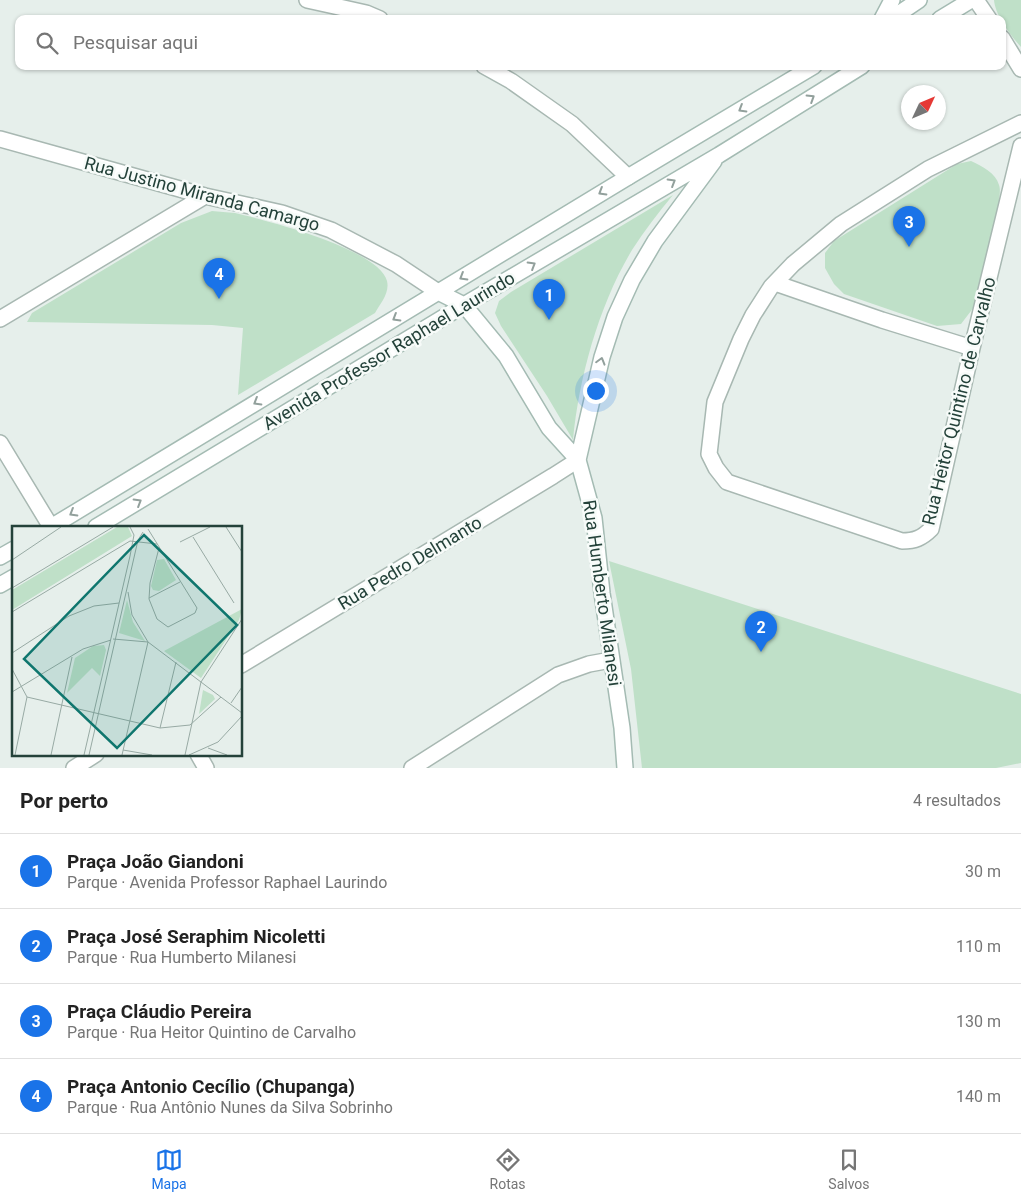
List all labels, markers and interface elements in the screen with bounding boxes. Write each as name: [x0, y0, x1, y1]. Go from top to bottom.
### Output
search box: [15, 15, 1006, 70]
icon: search: [33, 29, 61, 57]
text: Pesquisar aqui: [73, 31, 198, 54]
north arrow: [901, 85, 946, 130]
one-way arrow: [806, 94, 815, 104]
one-way arrow: [738, 103, 747, 113]
street label: Rua Justino Miranda Camargo: [82, 152, 322, 235]
one-way arrow: [667, 179, 676, 189]
one-way arrow: [599, 186, 608, 196]
pin: 3: [893, 206, 925, 247]
pin: 4: [203, 258, 235, 299]
one-way arrow: [527, 261, 536, 271]
street label: Avenida Professor Raphael Laurindo: [259, 267, 518, 434]
one-way arrow: [460, 270, 469, 280]
street label: Rua Heitor Quintino de Carvalho: [917, 275, 1000, 527]
pin: 1: [533, 279, 565, 320]
one-way arrow: [392, 311, 401, 321]
one-way arrow: [595, 358, 605, 366]
your location: [583, 378, 609, 404]
one-way arrow: [253, 395, 262, 405]
one-way arrow: [133, 498, 142, 508]
street label: Rua Humberto Milanesi: [579, 498, 626, 687]
one-way arrow: [69, 507, 78, 517]
street label: Rua Pedro Delmanto: [334, 511, 485, 614]
inset map: [12, 526, 242, 756]
pin: 2: [745, 611, 777, 652]
text: Por perto: [20, 789, 108, 813]
text: 4 resultados: [913, 791, 1001, 810]
text: Praça João Giandoni: [67, 850, 244, 873]
text: 1: [31, 862, 41, 881]
text: 30 m: [965, 862, 1001, 881]
text: Parque · Avenida Professor Raphael Laurindo: [67, 873, 387, 892]
text: Praça José Seraphim Nicoletti: [67, 925, 325, 948]
text: 2: [31, 937, 41, 956]
text: 110 m: [956, 937, 1001, 956]
text: Parque · Rua Humberto Milanesi: [67, 948, 297, 967]
text: Praça Cláudio Pereira: [67, 1000, 252, 1023]
text: 3: [31, 1012, 41, 1031]
text: 130 m: [956, 1012, 1001, 1031]
text: Parque · Rua Heitor Quintino de Carvalho: [67, 1023, 356, 1042]
text: Praça Antonio Cecílio (Chupanga): [67, 1075, 355, 1098]
text: 4: [31, 1087, 41, 1106]
text: 140 m: [956, 1087, 1001, 1106]
text: Parque · Rua Antônio Nunes da Silva Sobrinho: [67, 1098, 393, 1117]
tab: Mapa: [151, 1146, 187, 1192]
tab: Rotas: [490, 1146, 526, 1192]
tab: Salvos: [828, 1146, 870, 1192]

